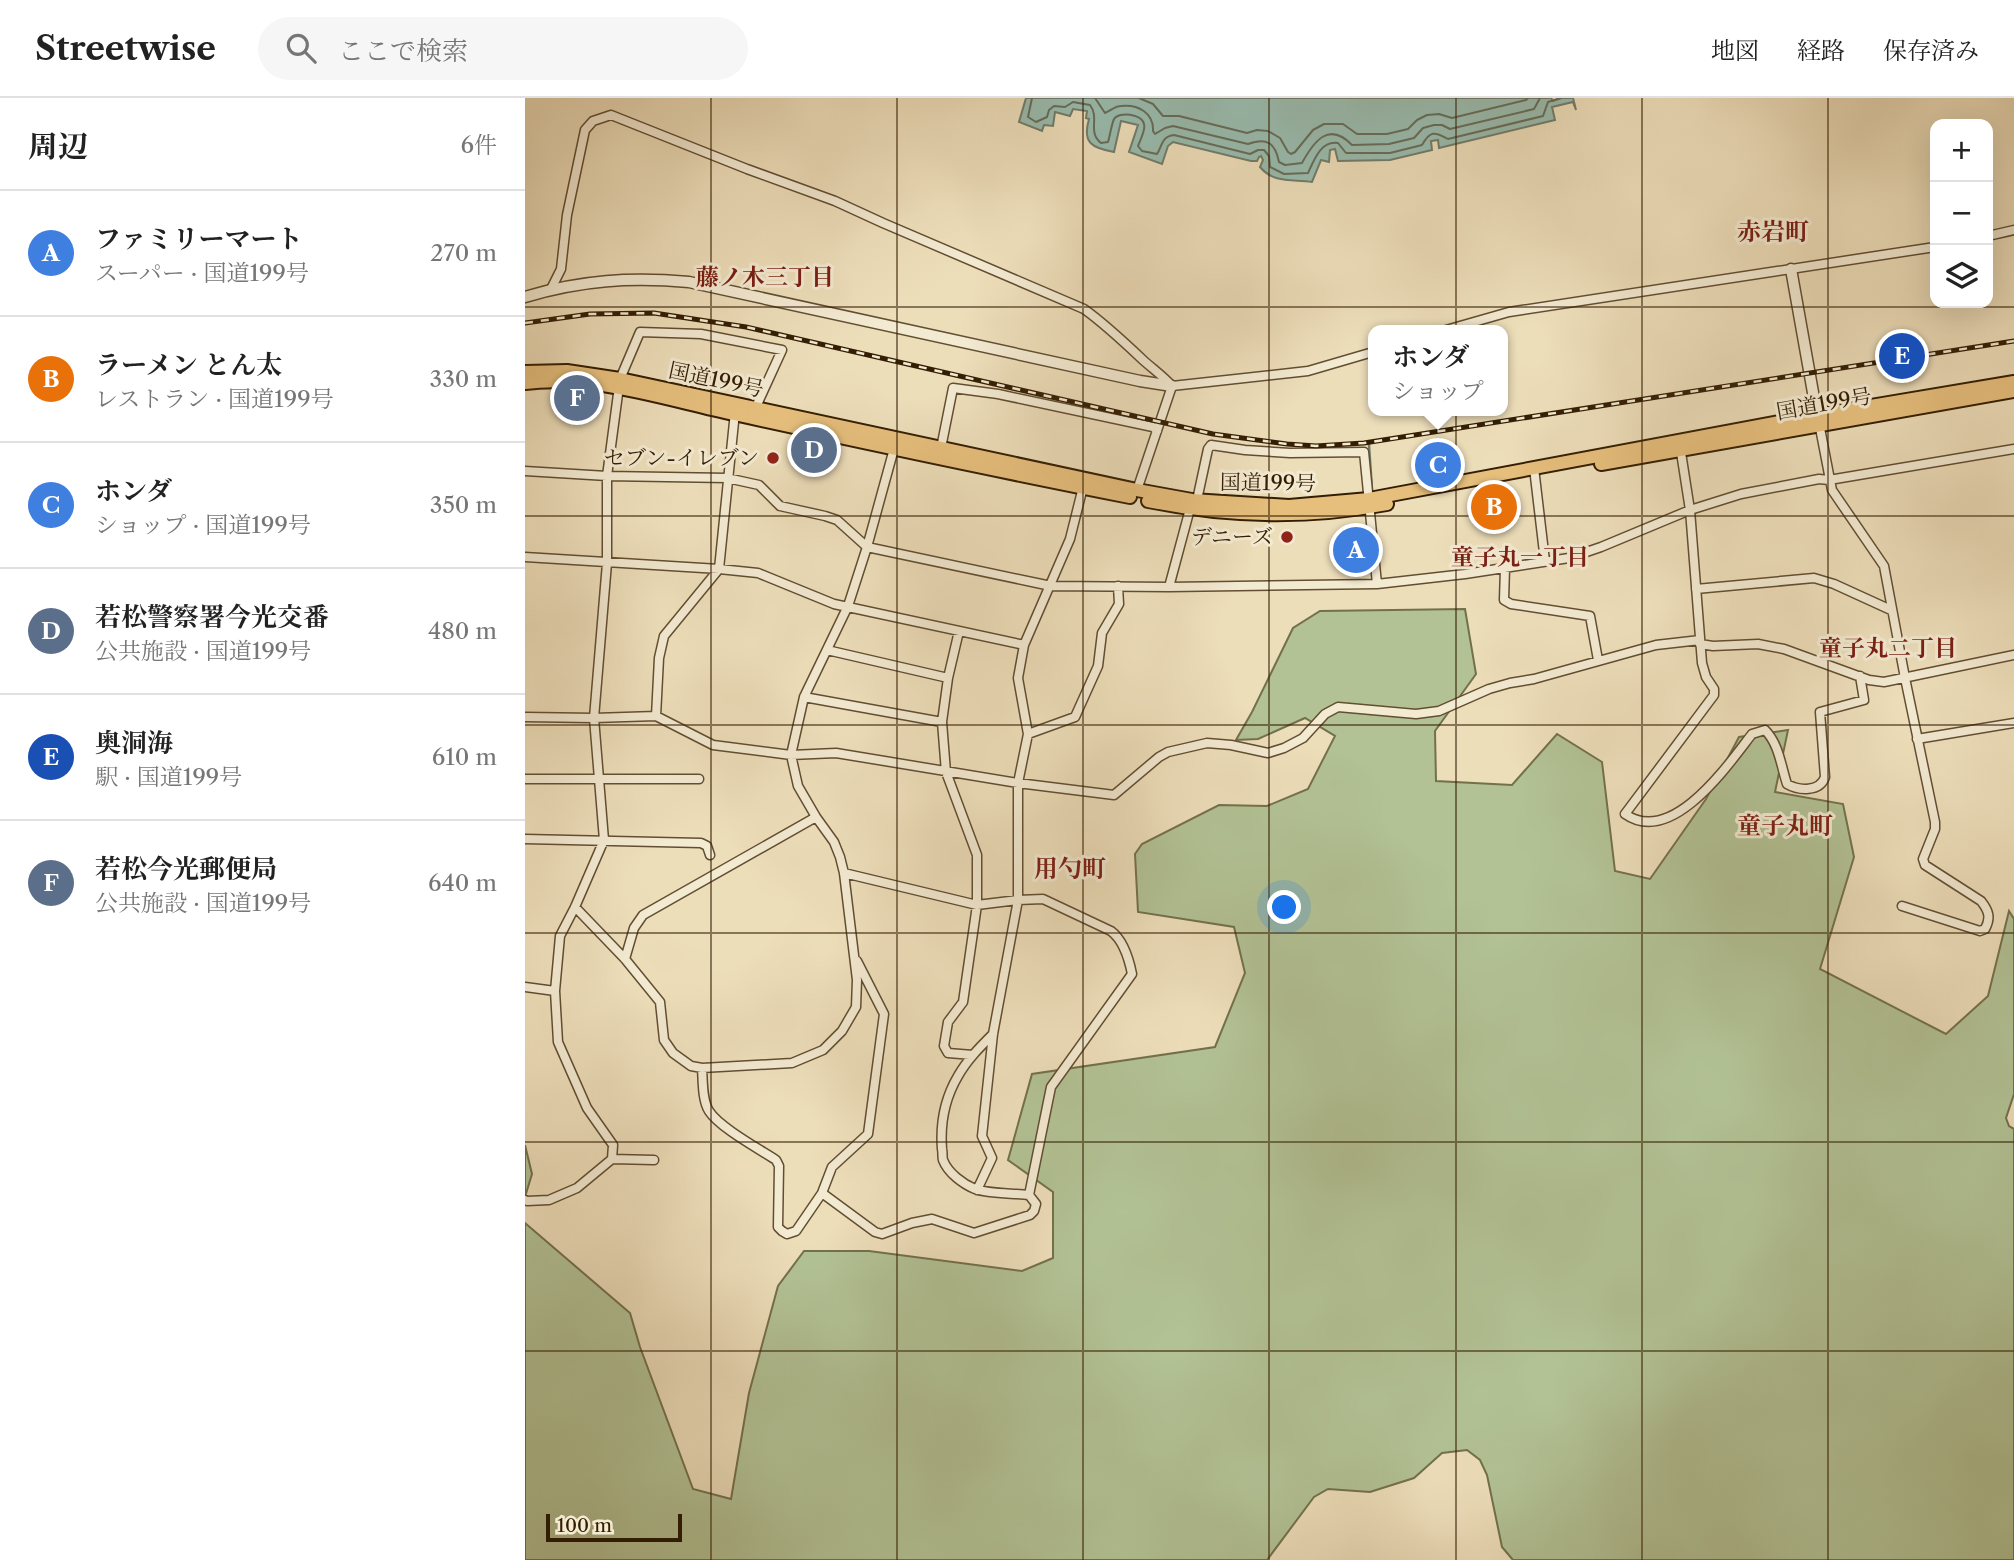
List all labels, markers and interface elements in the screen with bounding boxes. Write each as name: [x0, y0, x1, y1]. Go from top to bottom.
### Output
search box: [258, 17, 748, 80]
text: Streetwise: [35, 28, 216, 69]
icon: search: [282, 29, 320, 67]
text: ここで検索: [338, 35, 468, 67]
text: 地図: [1711, 36, 1759, 65]
text: 経路: [1797, 36, 1845, 65]
text: 保存済み: [1883, 36, 1979, 65]
map controls: [1930, 119, 1993, 308]
button: +: [1930, 119, 1993, 182]
text: 周辺: [28, 128, 88, 165]
text: 6件: [461, 131, 497, 159]
button: −: [1930, 182, 1993, 245]
district label: 赤岩町: [1737, 217, 1809, 246]
text: ファミリーマート: [95, 223, 302, 255]
text: A: [42, 239, 60, 267]
text: 270 m: [430, 239, 497, 267]
button: layers: [1930, 245, 1993, 308]
text: スーパー · 国道199号: [95, 259, 309, 287]
district label: 藤ノ木三丁目: [696, 263, 834, 291]
popup: [1368, 325, 1508, 416]
pin: E: [1879, 330, 1925, 382]
text: ホンダ: [1392, 341, 1469, 373]
text: ラーメン とん太: [95, 349, 282, 381]
street label: 国道199号: [666, 357, 766, 402]
text: B: [42, 365, 60, 393]
text: 330 m: [430, 365, 497, 393]
pin: F: [554, 372, 600, 424]
text: ショップ: [1392, 377, 1484, 405]
street label: 国道199号: [1774, 383, 1874, 424]
text: レストラン · 国道199号: [95, 385, 334, 413]
pin: D: [791, 424, 837, 476]
pin: C: [1415, 439, 1461, 491]
place label: セブン-イレブン: [604, 445, 759, 470]
marker: セブン-イレブン: [765, 450, 781, 466]
street label: 国道199号: [1220, 469, 1316, 496]
text: ホンダ: [95, 475, 172, 507]
pin: B: [1471, 481, 1517, 533]
text: C: [42, 491, 60, 519]
text: 350 m: [430, 491, 497, 519]
text: ショップ · 国道199号: [95, 511, 311, 539]
place label: デニーズ: [1191, 524, 1273, 549]
pin: A: [1333, 524, 1379, 576]
marker: デニーズ: [1279, 529, 1295, 545]
district label: 童子丸一丁目: [1451, 543, 1589, 571]
text: 若松警察署今光交番: [95, 601, 329, 633]
text: D: [41, 617, 61, 645]
text: 480 m: [428, 617, 497, 645]
district label: 童子丸二丁目: [1819, 634, 1957, 662]
text: 公共施設 · 国道199号: [95, 637, 311, 665]
text: 奥洞海: [95, 727, 173, 759]
text: E: [43, 743, 59, 771]
text: 610 m: [432, 743, 497, 771]
text: 駅 · 国道199号: [95, 763, 242, 791]
district label: 童子丸町: [1737, 811, 1833, 840]
text: 若松今光郵便局: [95, 853, 277, 885]
district label: 用勺町: [1034, 854, 1106, 883]
text: F: [43, 869, 59, 897]
text: 640 m: [428, 869, 497, 897]
text: 公共施設 · 国道199号: [95, 889, 311, 917]
your location: [1267, 890, 1301, 924]
scale bar: [546, 1511, 683, 1543]
text: 100 m: [557, 1514, 612, 1537]

